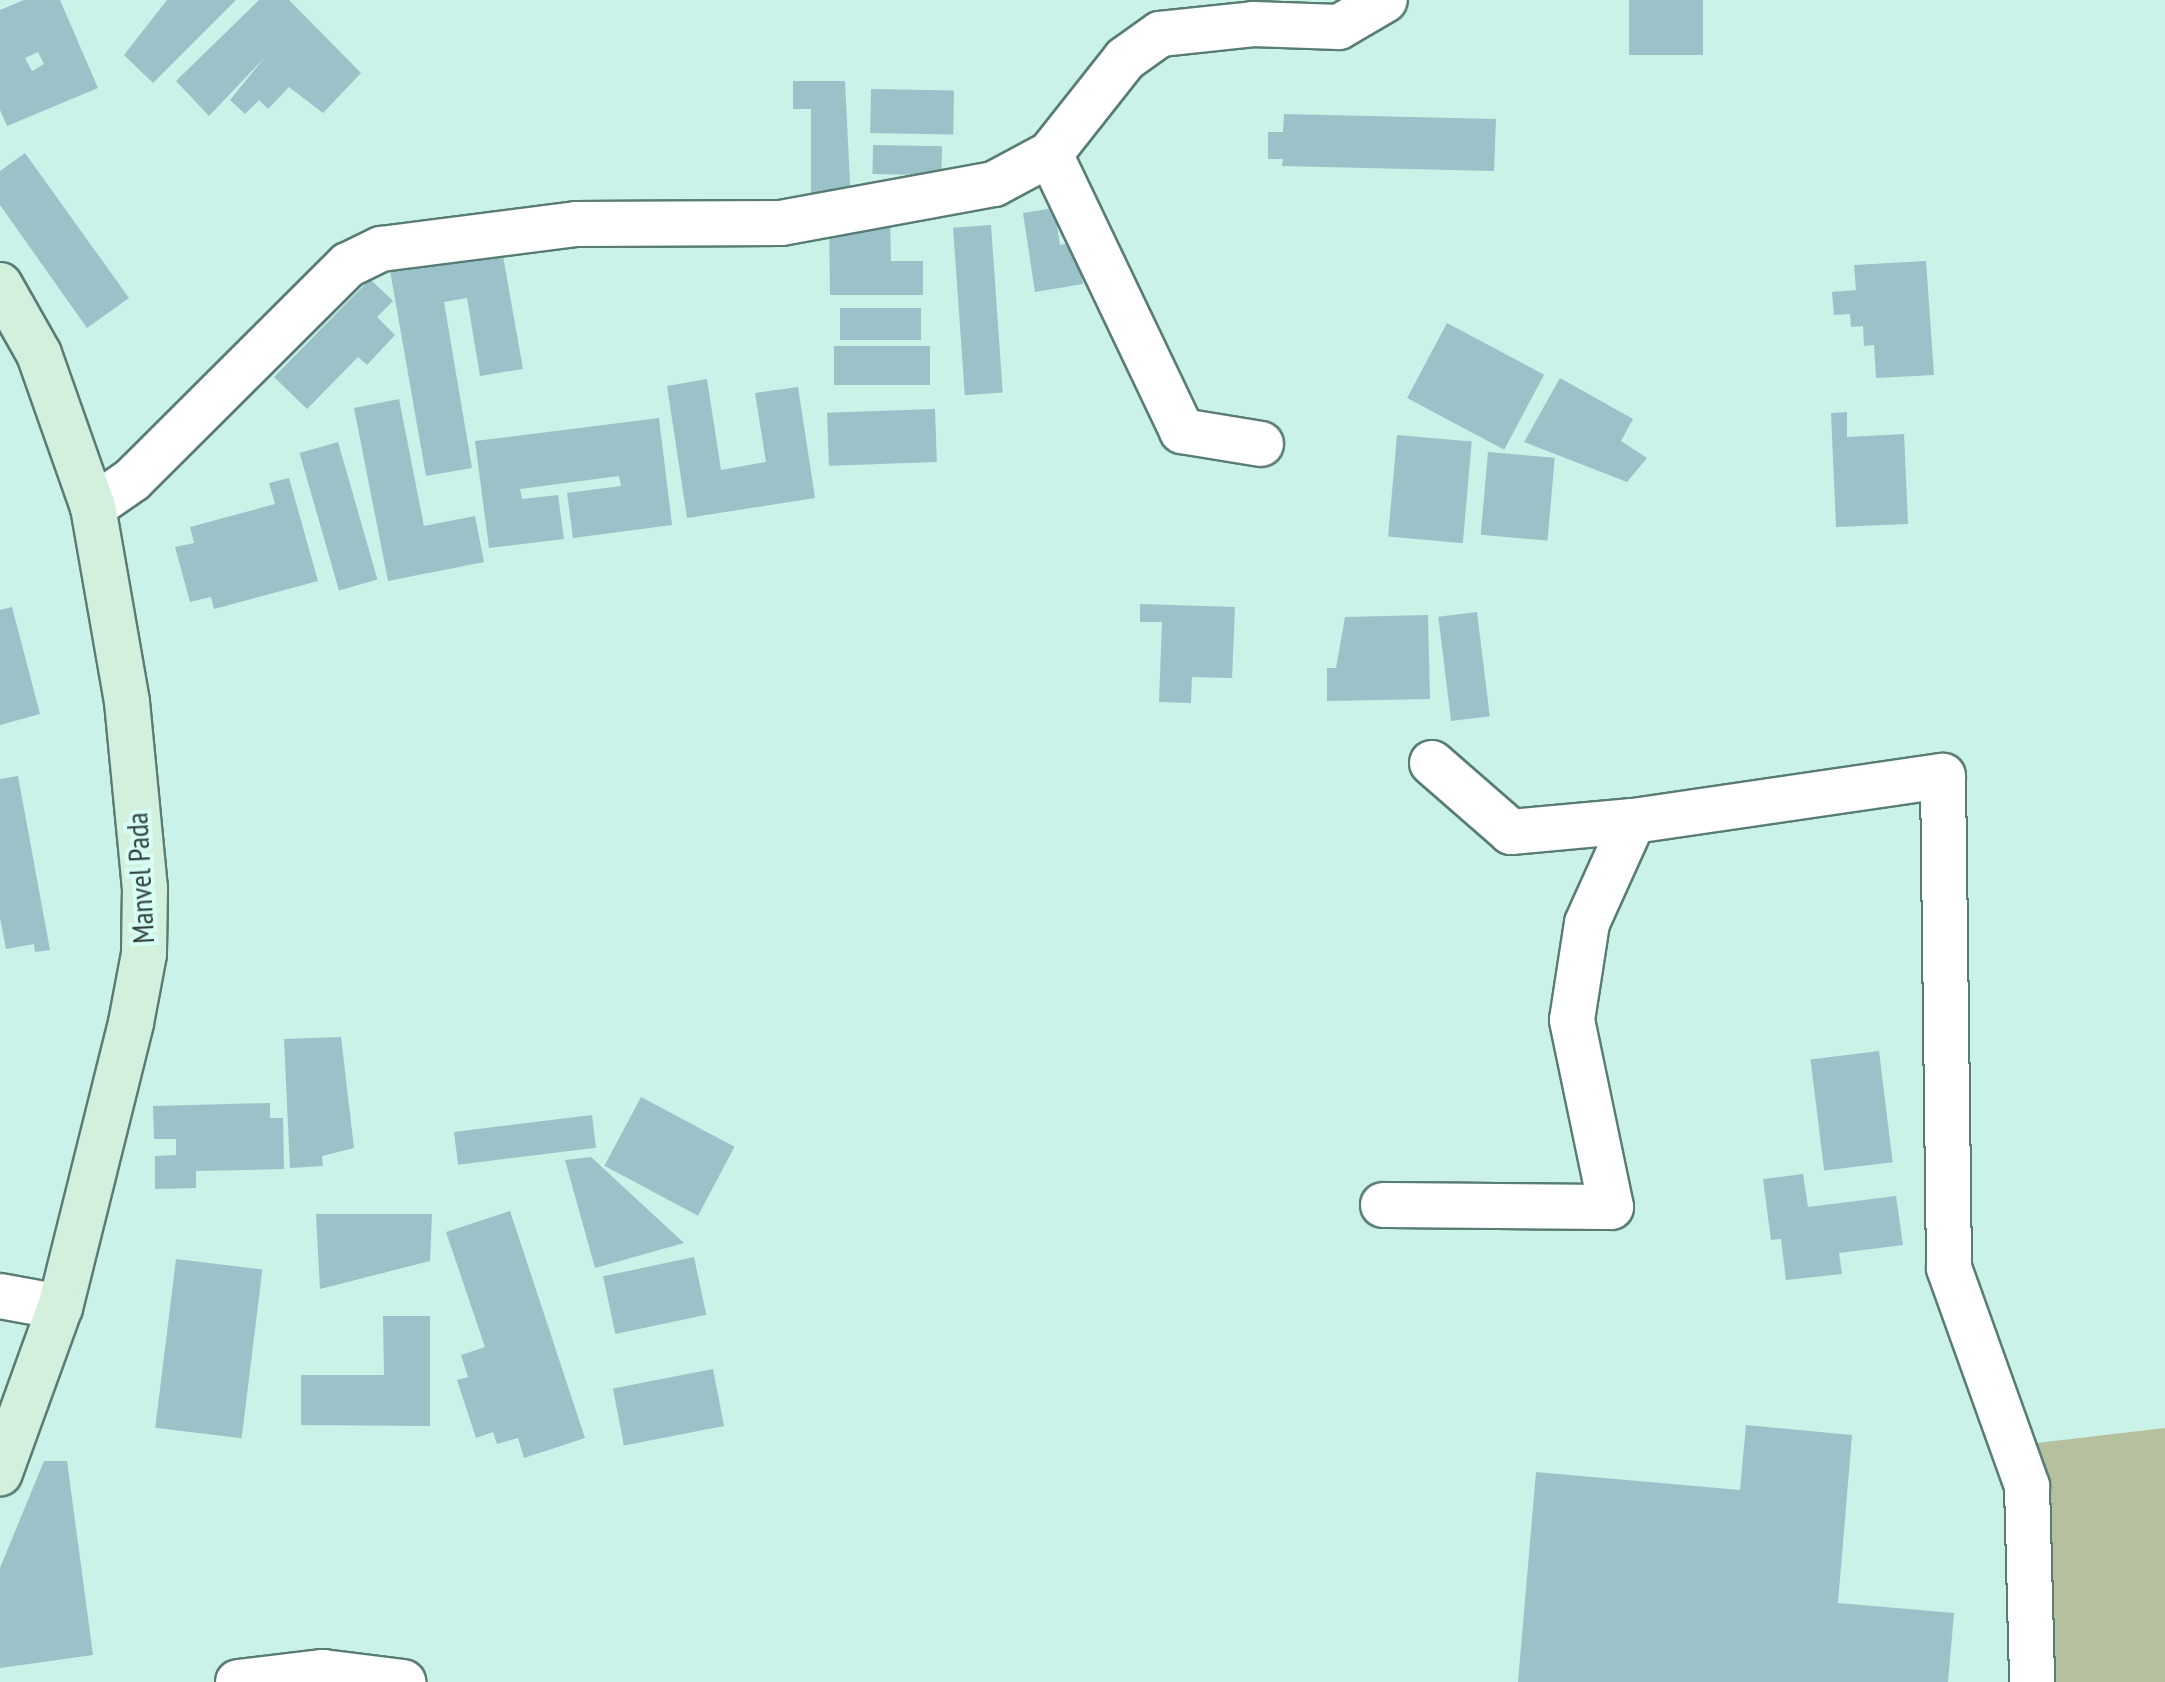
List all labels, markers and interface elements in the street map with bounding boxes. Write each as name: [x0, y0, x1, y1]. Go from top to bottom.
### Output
street label: Manvel Pada: [119, 811, 161, 945]

